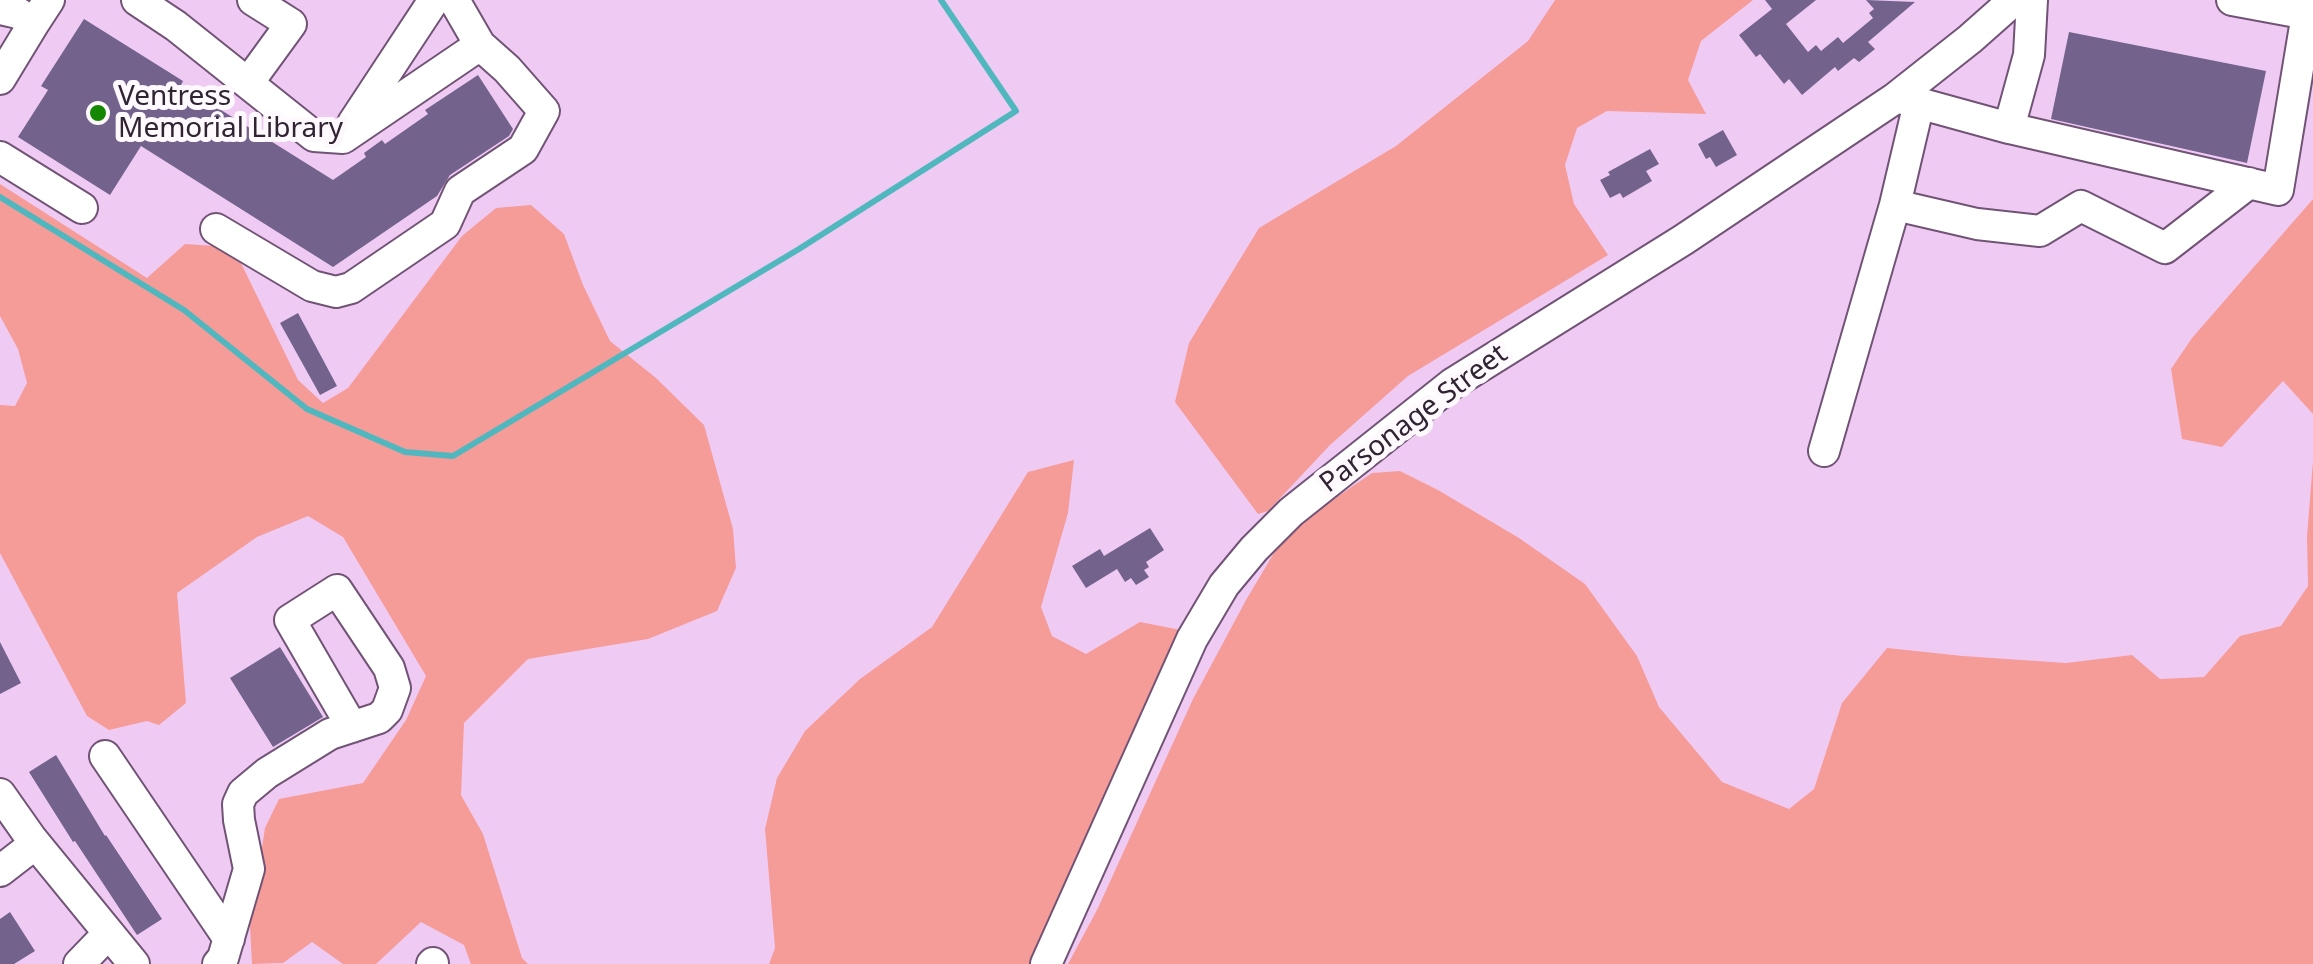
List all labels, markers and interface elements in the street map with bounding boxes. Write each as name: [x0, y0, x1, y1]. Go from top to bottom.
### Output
place label: Ventress Memorial Library: [118, 80, 343, 146]
marker: Ventress Memorial Library: [87, 102, 109, 124]
street label: Parsonage Street: [1314, 338, 1514, 500]

